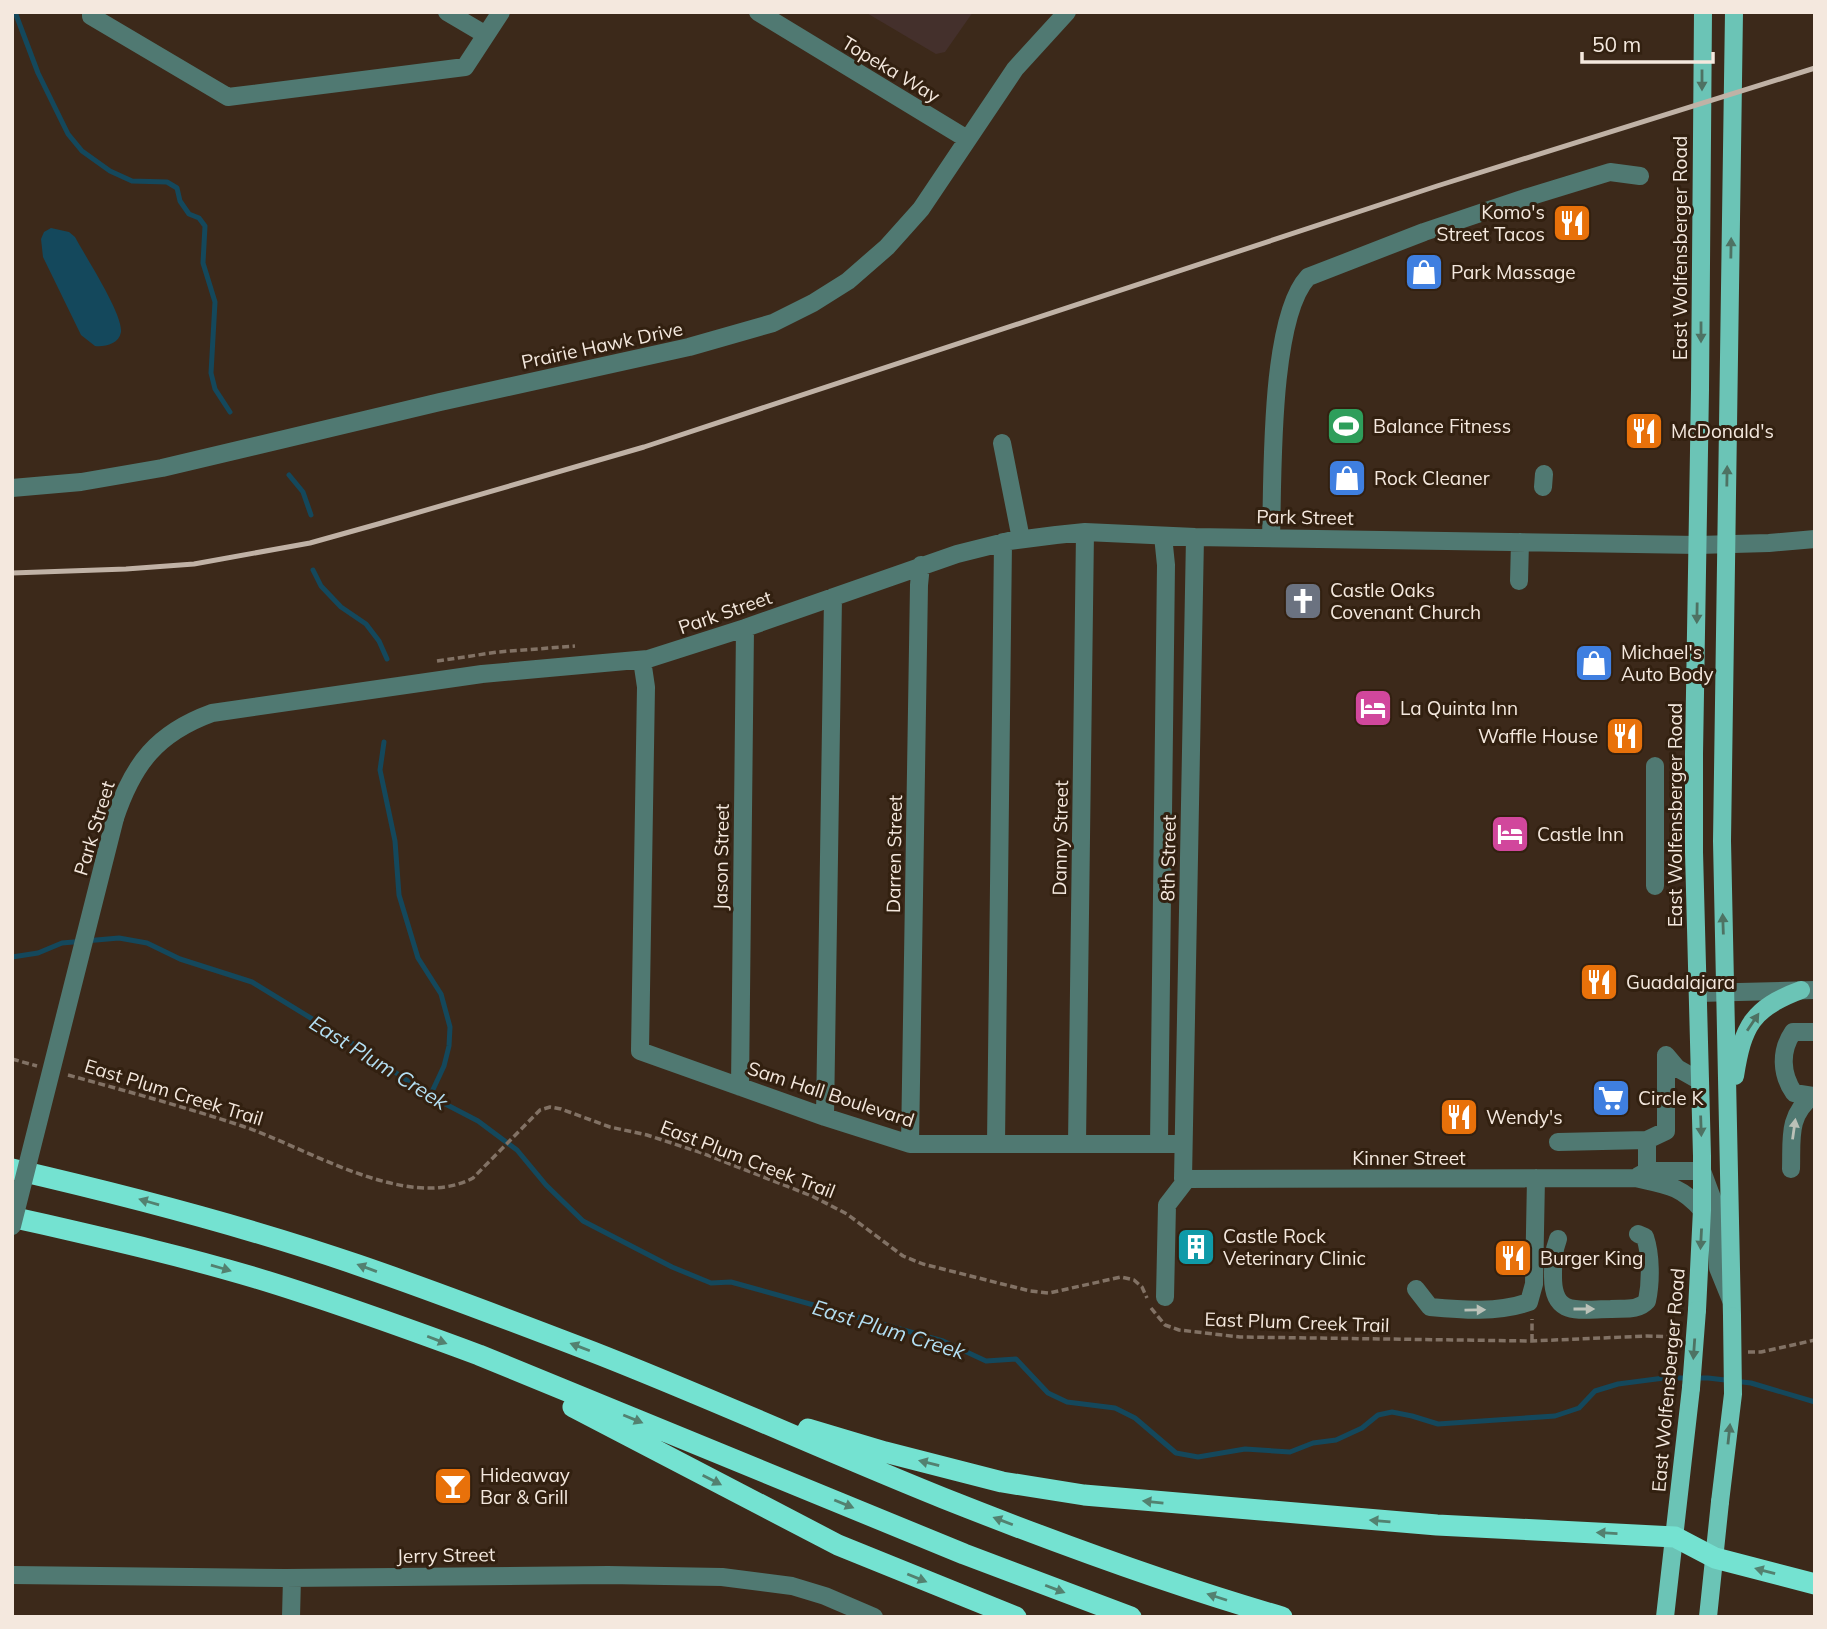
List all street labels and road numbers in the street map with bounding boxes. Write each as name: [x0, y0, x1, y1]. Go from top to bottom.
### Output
street label: Topeka Way: [838, 30, 944, 108]
street label: East Wolfensberger Road: [1668, 136, 1692, 360]
street label: Prairie Hawk Drive: [519, 316, 685, 374]
street label: Park Street: [1256, 504, 1354, 530]
street label: Park Street: [675, 585, 775, 639]
street label: East Wolfensberger Road: [1663, 703, 1687, 927]
street label: Park Street: [68, 778, 120, 878]
street label: Danny Street: [1047, 780, 1073, 896]
street label: Darren Street: [881, 794, 907, 913]
street label: Jason Street: [708, 803, 734, 910]
street label: 8th Street: [1155, 814, 1181, 902]
street label: East Plum Creek Trail: [82, 1053, 266, 1131]
street label: Sam Hall Boulevard: [745, 1056, 917, 1132]
street label: East Plum Creek Trail: [657, 1115, 839, 1203]
street label: Kinner Street: [1352, 1146, 1466, 1170]
street label: East Wolfensberger Road: [1646, 1267, 1690, 1493]
street label: East Plum Creek Trail: [1204, 1307, 1390, 1337]
street label: Jerry Street: [397, 1542, 496, 1568]

